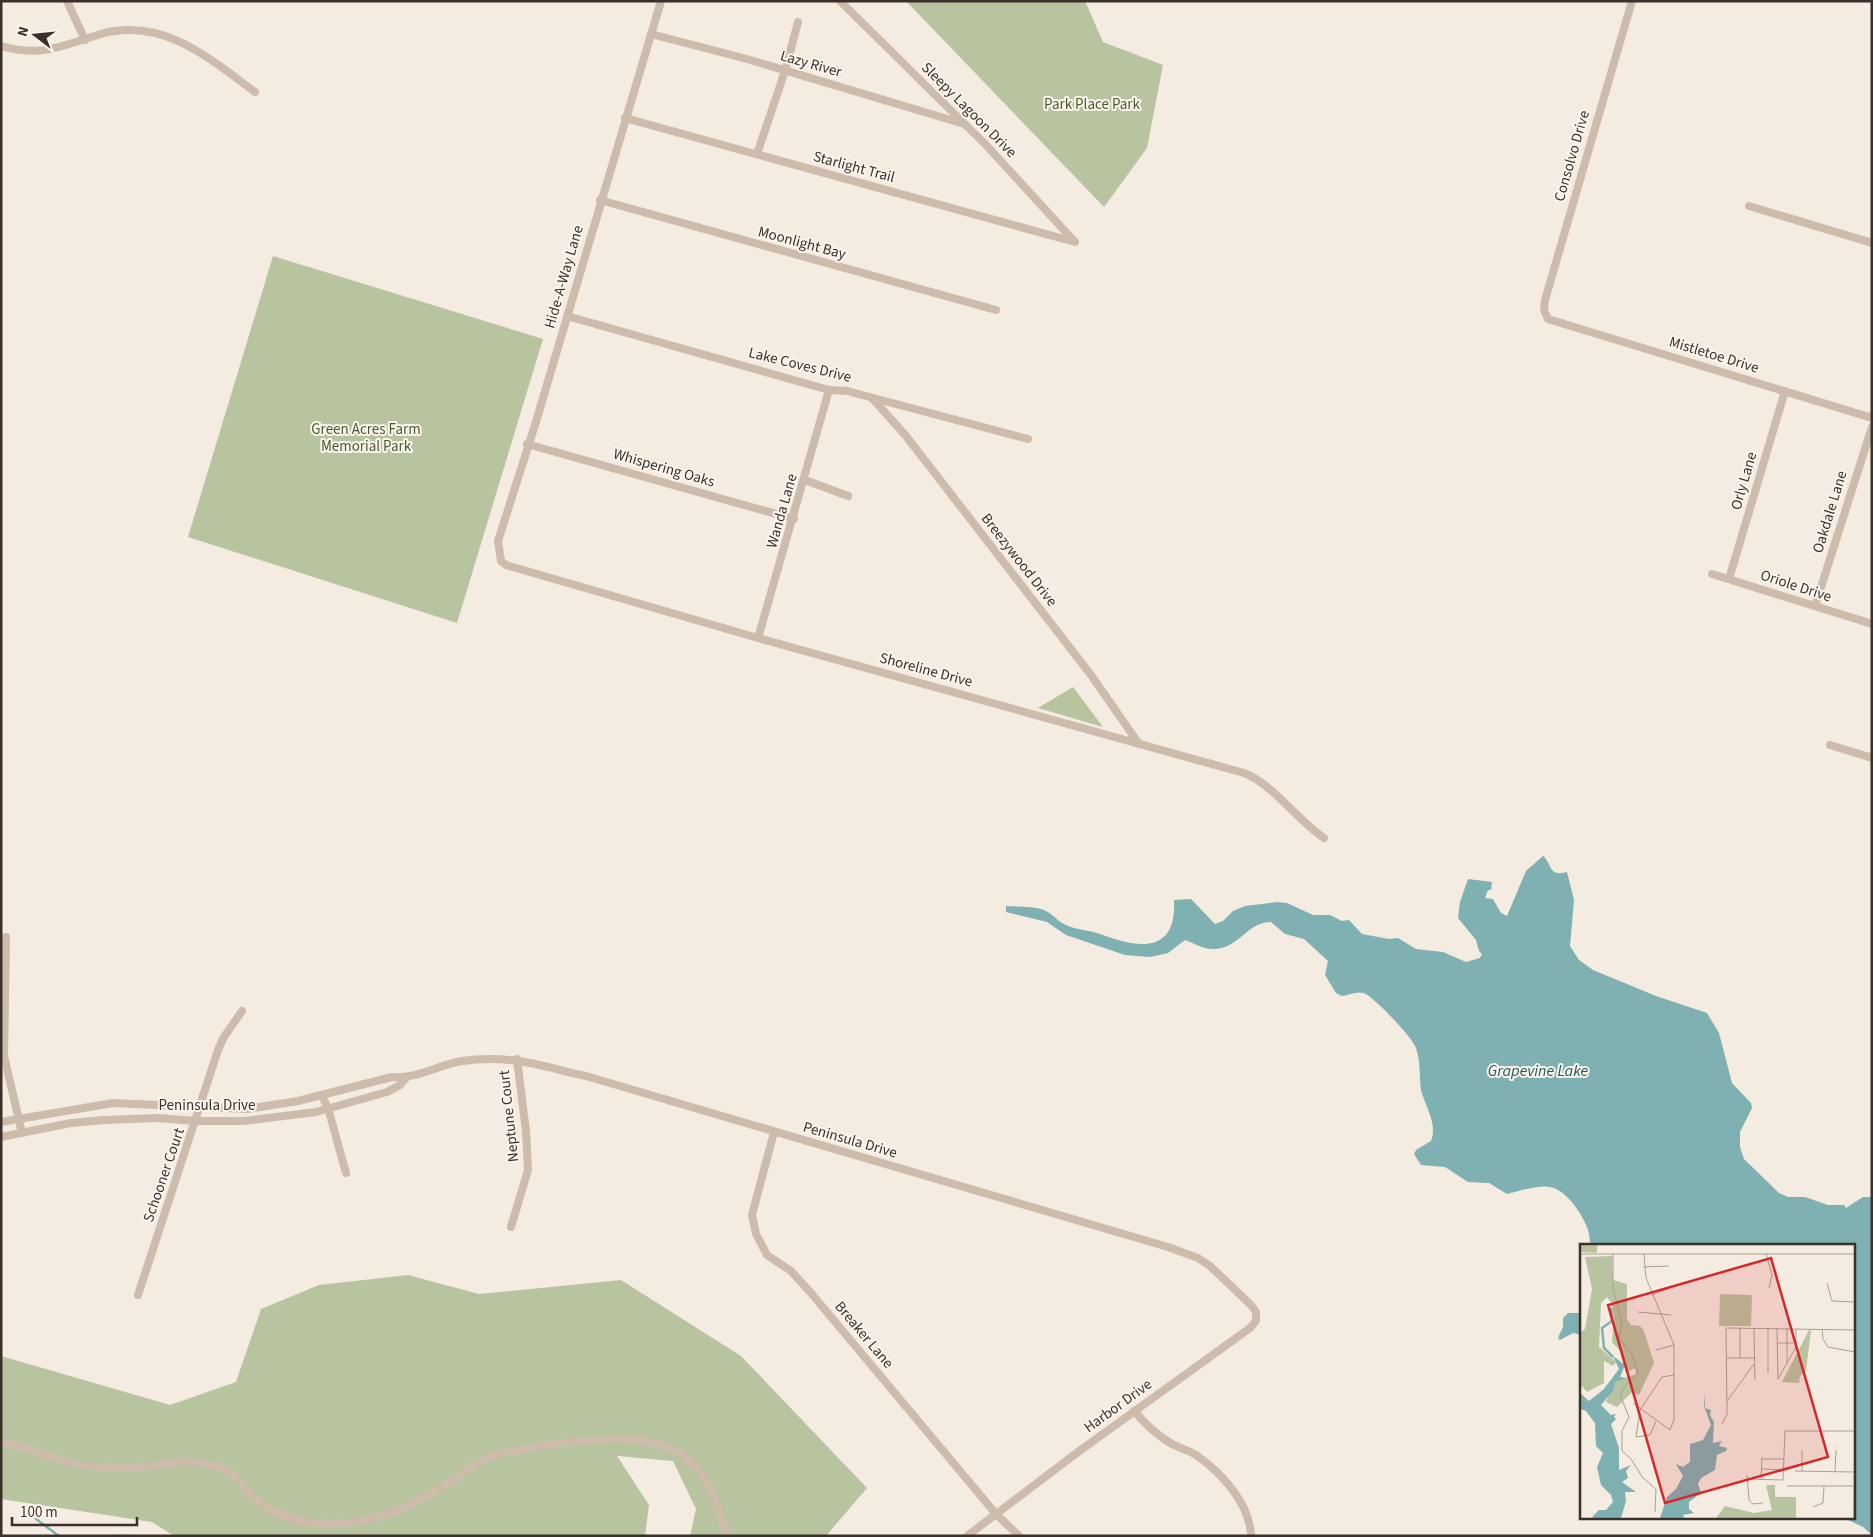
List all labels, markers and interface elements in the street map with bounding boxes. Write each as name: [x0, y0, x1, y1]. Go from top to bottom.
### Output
north arrow: [10, 10, 60, 60]
text: N: [13, 24, 34, 39]
street label: Lazy River: [778, 45, 845, 83]
street label: Sleepy Lagoon Drive: [917, 58, 1021, 162]
park label: Park Place Park: [1044, 94, 1141, 115]
street label: Consolvo Drive: [1549, 108, 1595, 204]
street label: Starlight Trail: [811, 146, 897, 188]
street label: Moonlight Bay: [756, 221, 848, 265]
street label: Hide-A-Way Lane: [539, 223, 589, 331]
street label: Mistletoe Drive: [1667, 331, 1761, 379]
street label: Lake Coves Drive: [746, 342, 854, 388]
park label: Green Acres Farm Memorial Park: [311, 419, 421, 457]
street label: Whispering Oaks: [611, 443, 717, 493]
street label: Orly Lane: [1726, 450, 1762, 512]
street label: Oakdale Lane: [1807, 468, 1853, 556]
street label: Wanda Lane: [761, 471, 803, 551]
street label: Breezywood Drive: [976, 509, 1062, 611]
street label: Oriole Drive: [1758, 565, 1834, 607]
street label: Shoreline Drive: [877, 648, 975, 692]
water label: Grapevine Lake: [1488, 1060, 1588, 1082]
street label: Neptune Court: [494, 1069, 524, 1163]
street label: Peninsula Drive: [158, 1095, 256, 1116]
street label: Peninsula Drive: [800, 1117, 900, 1163]
street label: Schooner Court: [138, 1125, 190, 1225]
inset map: [1580, 1244, 1856, 1520]
street label: Breaker Lane: [830, 1297, 898, 1373]
street label: Harbor Drive: [1080, 1374, 1156, 1438]
scale bar: [12, 1494, 138, 1526]
text: 100 m: [20, 1502, 58, 1523]

